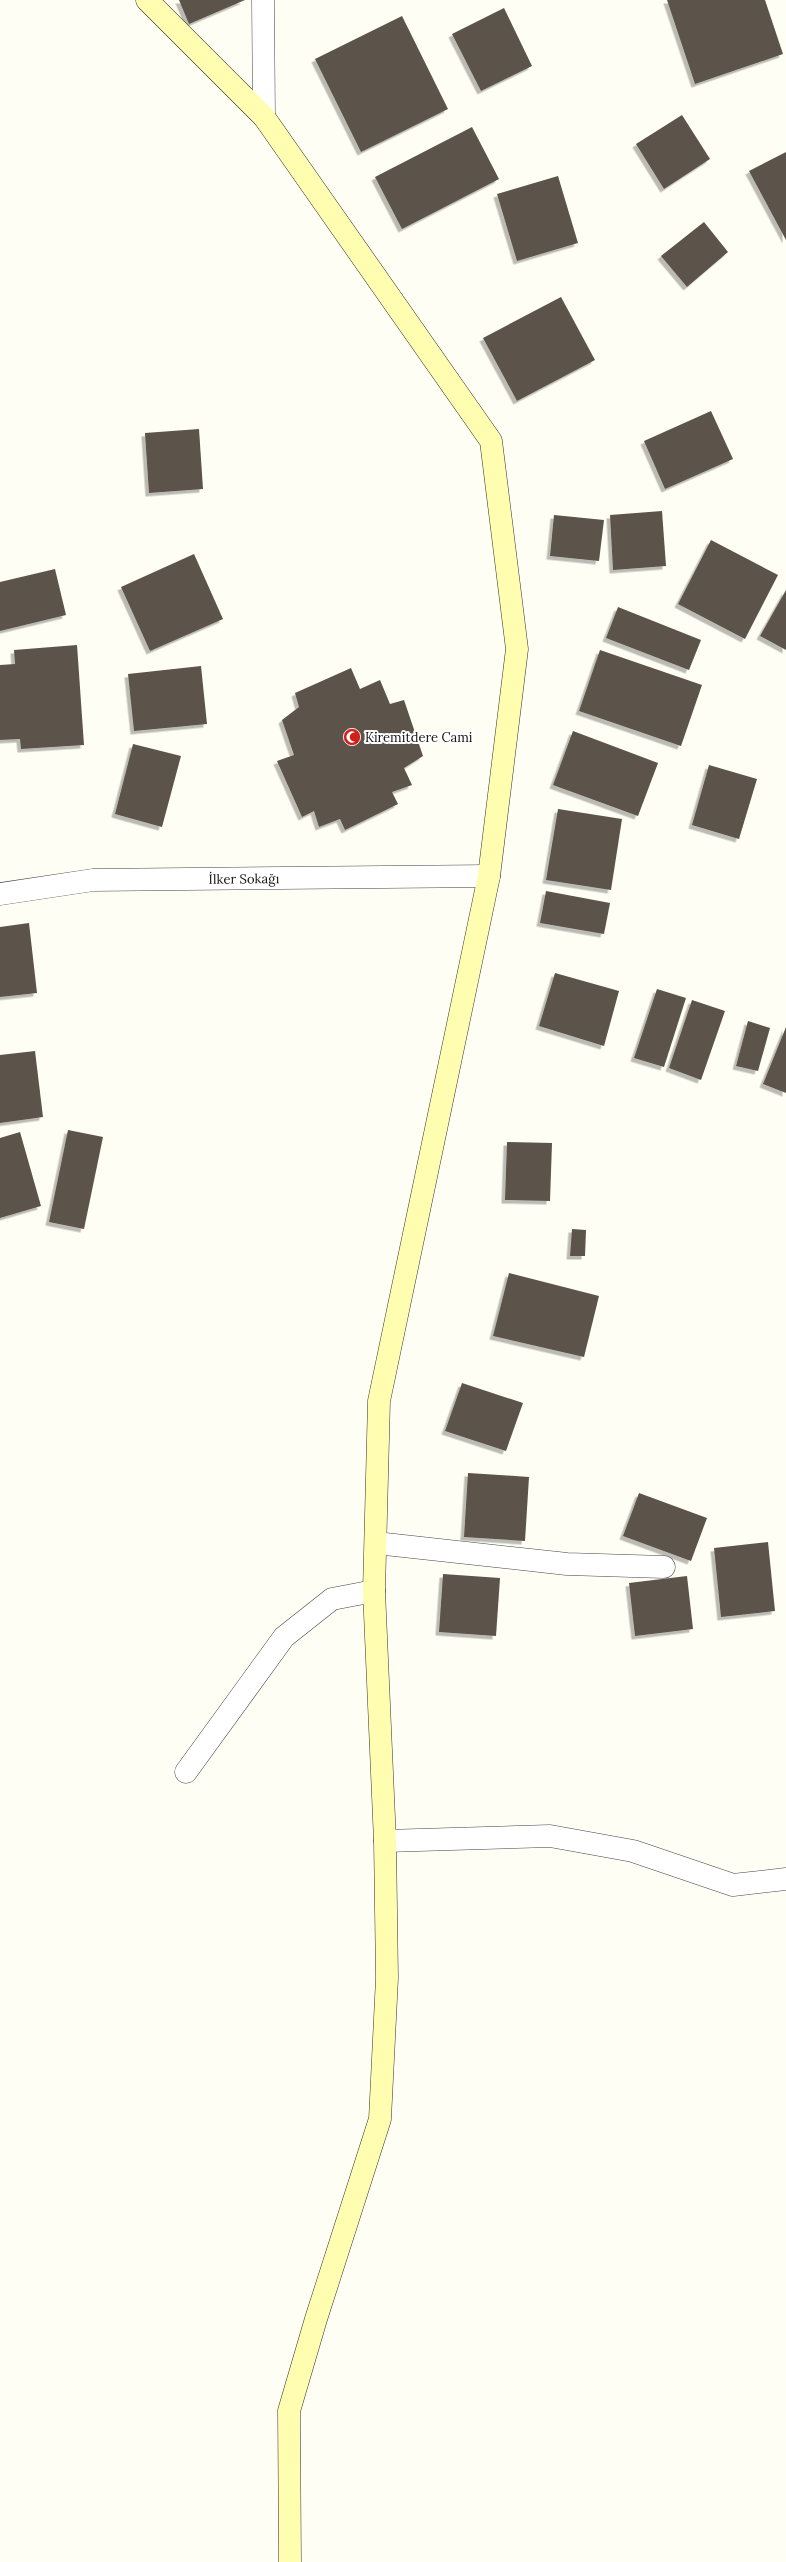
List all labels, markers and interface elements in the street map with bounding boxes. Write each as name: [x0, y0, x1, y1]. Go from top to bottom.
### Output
mosque icon: Kiremitdere Cami: [342, 727, 362, 747]
place label: Kiremitdere Cami: [365, 729, 473, 746]
street label: İlker Sokağı: [208, 870, 280, 888]

